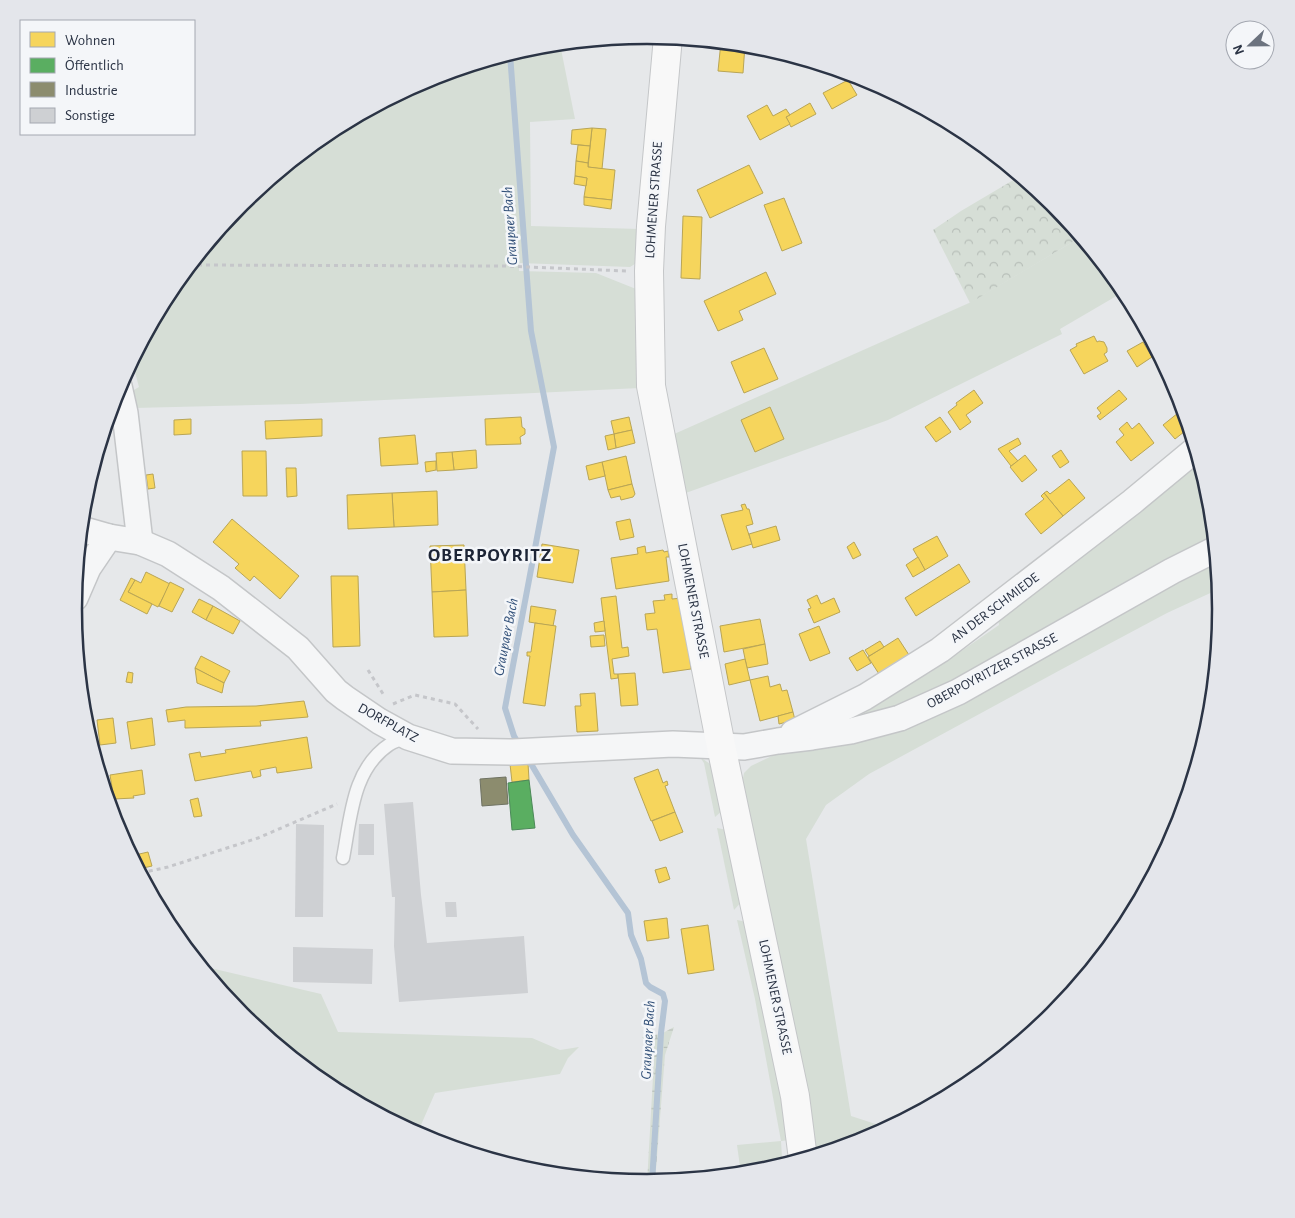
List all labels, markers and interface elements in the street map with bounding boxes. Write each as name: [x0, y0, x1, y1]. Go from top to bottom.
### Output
legend: [20, 20, 195, 135]
north arrow: [1225, 20, 1275, 70]
text: Wohnen: [65, 33, 115, 48]
text: N: [1231, 42, 1247, 57]
text: Öffentlich: [65, 56, 124, 73]
text: Industrie: [65, 83, 118, 98]
text: Sonstige: [65, 108, 115, 123]
street label: LOHMENER STRASSE: [643, 141, 665, 259]
water label: Graupaer Bach: [500, 186, 520, 266]
street label: LOHMENER STRASSE: [675, 542, 711, 660]
district label: OBERPOYRITZ: [428, 546, 552, 565]
street label: AN DER SCHMIEDE: [948, 570, 1042, 646]
water label: Graupaer Bach: [491, 597, 521, 677]
street label: OBERPOYRITZER STRASSE: [924, 631, 1060, 711]
street label: DORFPLATZ: [356, 701, 420, 745]
street label: LOHMENER STRASSE: [756, 938, 794, 1056]
water label: Graupaer Bach: [638, 1000, 658, 1080]

